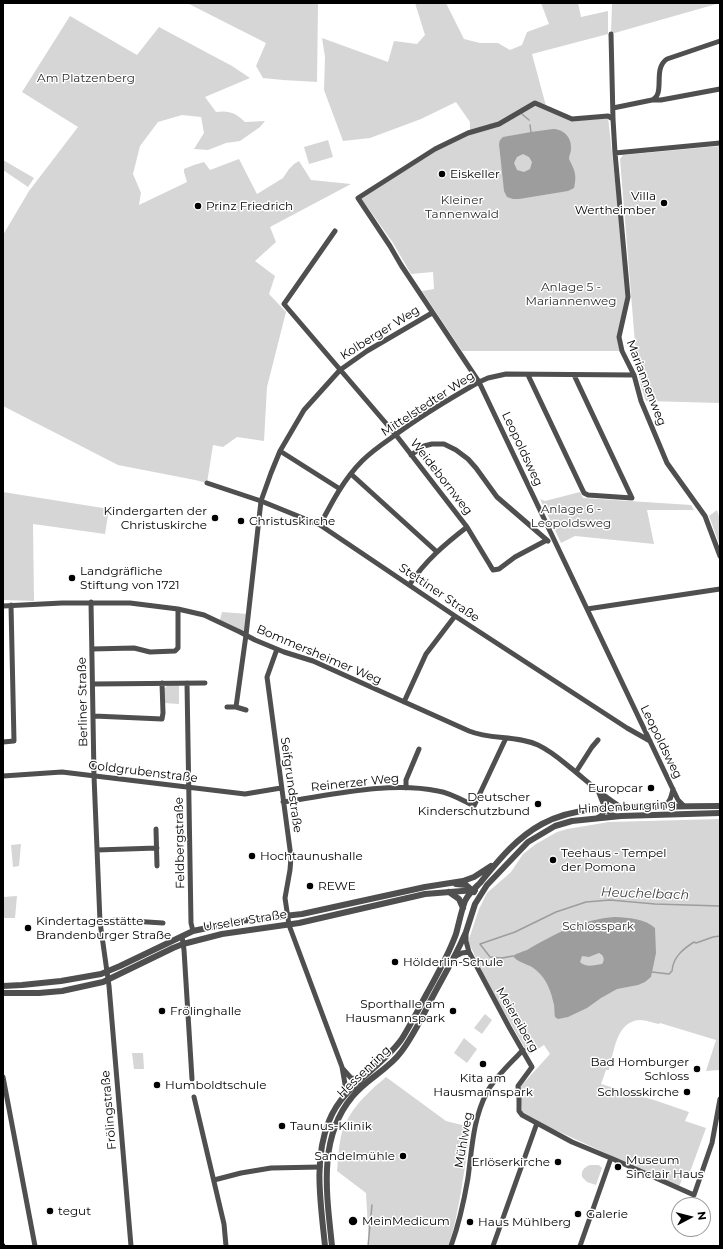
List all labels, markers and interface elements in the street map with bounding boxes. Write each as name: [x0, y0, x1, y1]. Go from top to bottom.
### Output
park label: Am Platzenberg: [37, 71, 135, 85]
place label: Eiskeller: [450, 167, 500, 181]
marker: Eiskeller: [437, 169, 447, 179]
place label: Villa Wertheimber: [575, 189, 656, 217]
park label: Kleiner Tannenwald: [425, 193, 499, 221]
marker: Villa Wertheimber: [659, 198, 669, 208]
place label: Prinz Friedrich: [206, 199, 293, 213]
marker: Prinz Friedrich: [193, 201, 203, 211]
park label: Anlage 5 - Mariannenweg: [526, 280, 616, 308]
street label: Kolberger Weg: [338, 303, 422, 363]
street label: Mariannenweg: [623, 338, 669, 428]
street label: Mittelstedter Weg: [379, 369, 477, 439]
street label: Leopoldsweg: [498, 410, 546, 488]
street label: Weidebornweg: [407, 436, 475, 518]
park label: Anlage 6 - Leopoldsweg: [531, 502, 611, 530]
place label: Kindergarten der Christuskirche: [103, 504, 207, 532]
marker: Kindergarten der Christuskirche: [210, 513, 220, 523]
place label: Christuskirche: [249, 514, 335, 528]
marker: Christuskirche: [236, 516, 246, 526]
street label: Stettiner Straße: [396, 561, 482, 625]
place label: Landgräfliche Stiftung von 1721: [80, 564, 180, 592]
marker: Landgräfliche Stiftung von 1721: [67, 573, 77, 583]
street label: Bommersheimer Weg: [254, 622, 384, 688]
street label: Berliner Straße: [75, 657, 91, 747]
street label: Leopoldsweg: [637, 703, 685, 781]
street label: Seifgrundstraße: [277, 736, 305, 834]
street label: Goldgrubenstraße: [87, 758, 199, 786]
street label: Reinerzer Weg: [310, 771, 400, 795]
place label: Europcar: [588, 781, 643, 795]
marker: Europcar: [646, 783, 656, 793]
place label: Deutscher Kinderschutzbund: [418, 790, 530, 818]
street label: Feldbergstraße: [172, 797, 188, 889]
street label: Hindenburgring: [578, 797, 676, 817]
marker: Deutscher Kinderschutzbund: [533, 799, 543, 809]
place label: Teehaus - Tempel der Pomona: [561, 846, 667, 874]
place label: Hochtaunushalle: [260, 849, 363, 863]
marker: Hochtaunushalle: [247, 851, 257, 861]
marker: Teehaus - Tempel der Pomona: [548, 855, 558, 865]
place label: REWE: [318, 879, 356, 893]
marker: REWE: [305, 881, 315, 891]
water label: Heuchelbach: [601, 885, 689, 903]
street label: Urseler Straße: [202, 907, 288, 935]
place label: Kindertagesstätte Brandenburger Straße: [36, 914, 171, 942]
park label: Schlosspark: [562, 919, 634, 933]
marker: Kindertagesstätte Brandenburger Straße: [23, 923, 33, 933]
place label: Hölderlin-Schule: [403, 955, 503, 969]
marker: Hölderlin-Schule: [390, 957, 400, 967]
street label: Meiereiberg: [493, 985, 541, 1055]
place label: Sporthalle am Hausmannspark: [345, 997, 445, 1025]
place label: Frölinghalle: [170, 1004, 241, 1018]
marker: Frölinghalle: [157, 1006, 167, 1016]
marker: Sporthalle am Hausmannspark: [448, 1006, 458, 1016]
street label: Hessenring: [334, 1043, 394, 1101]
place label: Bad Homburger Schloss: [590, 1055, 689, 1083]
marker: Kita am Hausmannspark: [478, 1059, 488, 1069]
marker: Bad Homburger Schloss: [692, 1064, 702, 1074]
street label: Frölingstraße: [98, 1070, 120, 1150]
place label: Kita am Hausmannspark: [433, 1071, 533, 1099]
place label: Humboldtschule: [165, 1078, 267, 1092]
marker: Humboldtschule: [152, 1080, 162, 1090]
place label: Schlosskirche: [597, 1085, 679, 1099]
marker: Schlosskirche: [682, 1087, 692, 1097]
street label: Mühlweg: [452, 1111, 476, 1169]
place label: Taunus-Klinik: [290, 1119, 372, 1133]
marker: Taunus-Klinik: [277, 1121, 287, 1131]
place label: Sandelmühle: [314, 1149, 395, 1163]
marker: Sandelmühle: [398, 1151, 408, 1161]
place label: Museum Sinclair Haus: [626, 1153, 704, 1181]
place label: Erlöserkirche: [472, 1155, 550, 1169]
marker: Erlöserkirche: [553, 1157, 563, 1167]
marker: Museum Sinclair Haus: [613, 1162, 623, 1172]
north arrow: [671, 1197, 711, 1237]
place label: tegut: [58, 1204, 91, 1218]
marker: tegut: [45, 1206, 55, 1216]
place label: Galerie: [586, 1207, 628, 1221]
marker: Galerie: [573, 1209, 583, 1219]
text: N: [694, 1210, 709, 1221]
place label: MeinMedicum: [362, 1214, 450, 1228]
marker: MeinMedicum: [347, 1215, 359, 1227]
place label: Haus Mühlberg: [478, 1215, 571, 1229]
marker: Haus Mühlberg: [465, 1217, 475, 1227]

